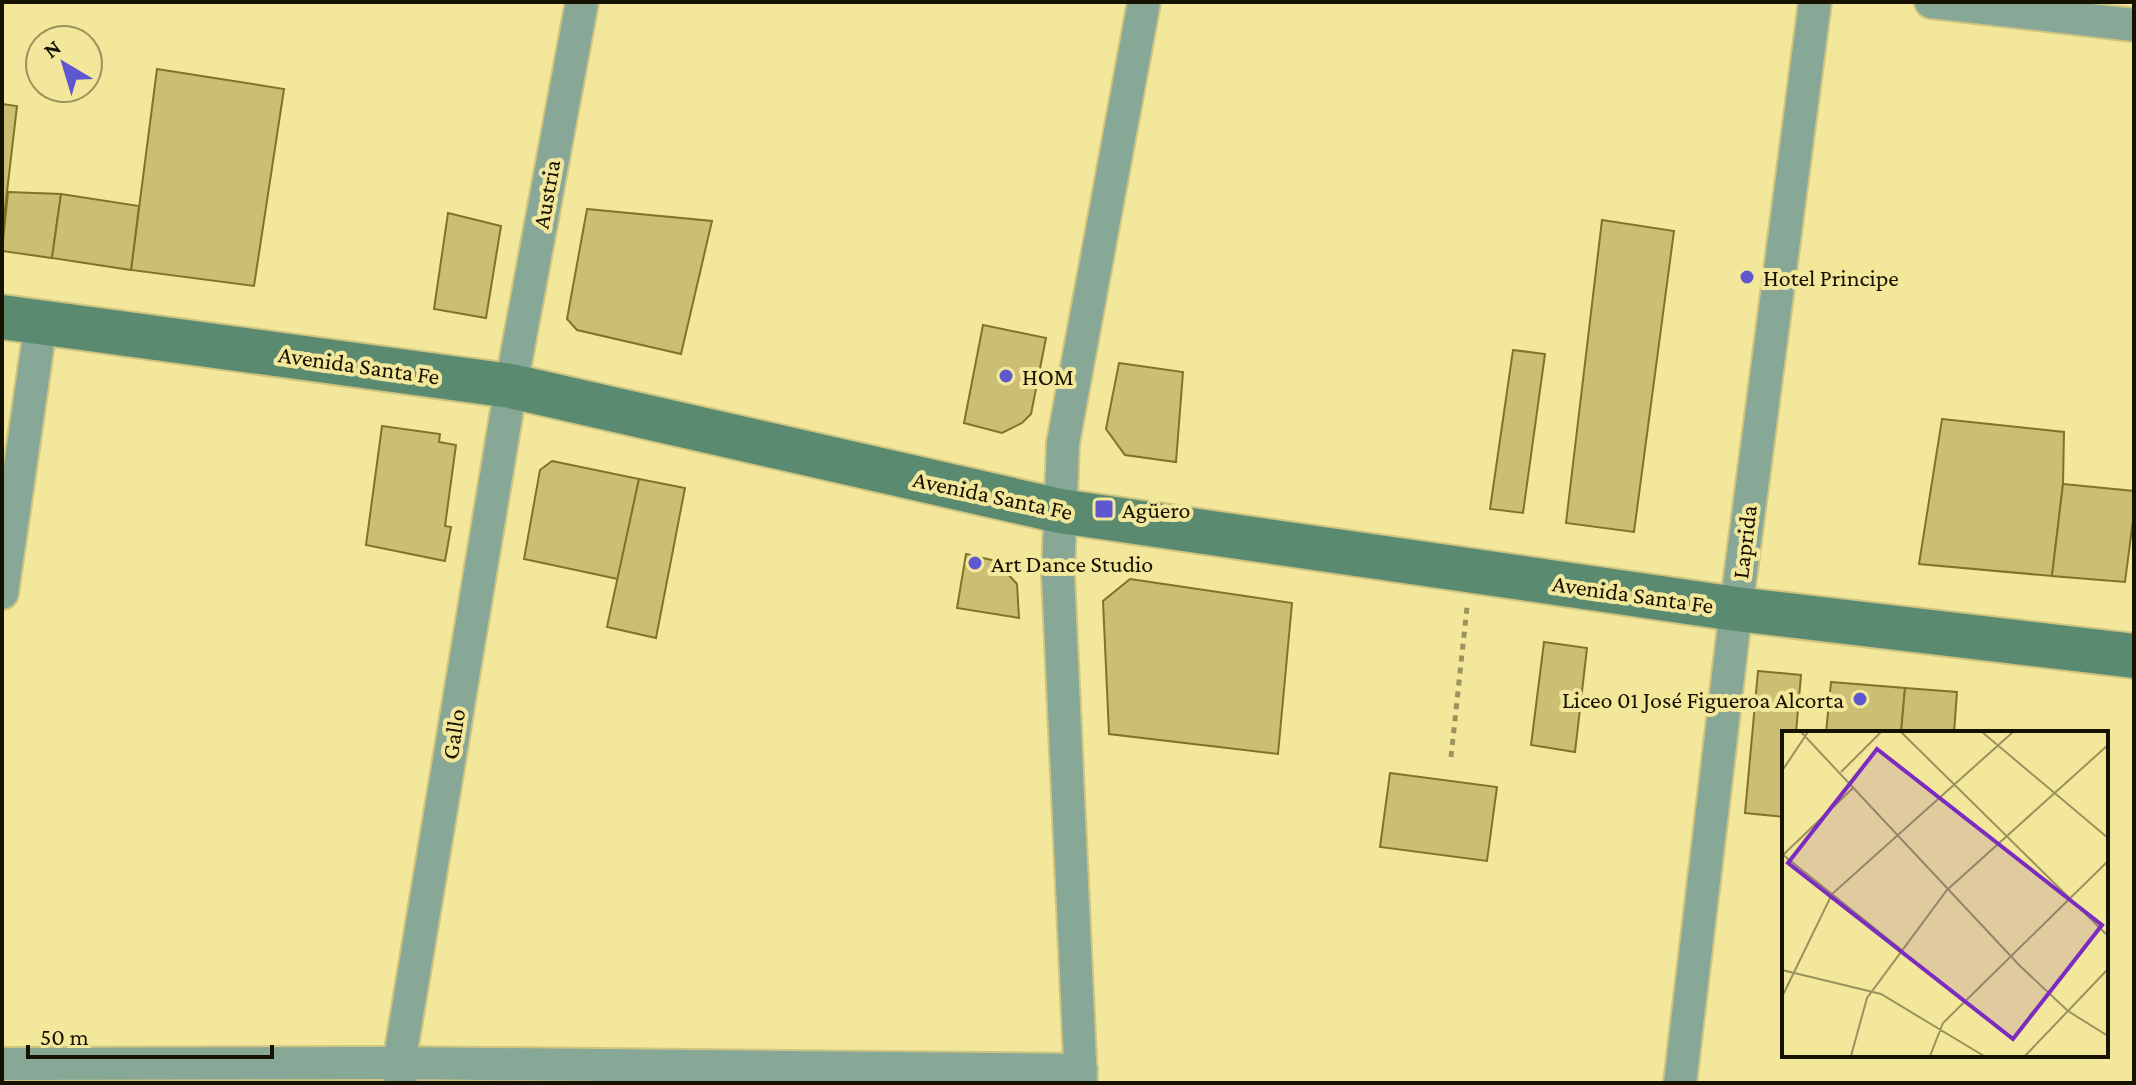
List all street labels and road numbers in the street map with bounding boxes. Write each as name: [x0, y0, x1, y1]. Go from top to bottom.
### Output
street label: Austria: [527, 157, 565, 231]
street label: Avenida Santa Fe: [277, 340, 441, 390]
street label: Avenida Santa Fe: [911, 465, 1075, 525]
street label: Laprida: [1726, 504, 1762, 580]
street label: Avenida Santa Fe: [1551, 569, 1715, 619]
street label: Gallo: [436, 707, 470, 761]

